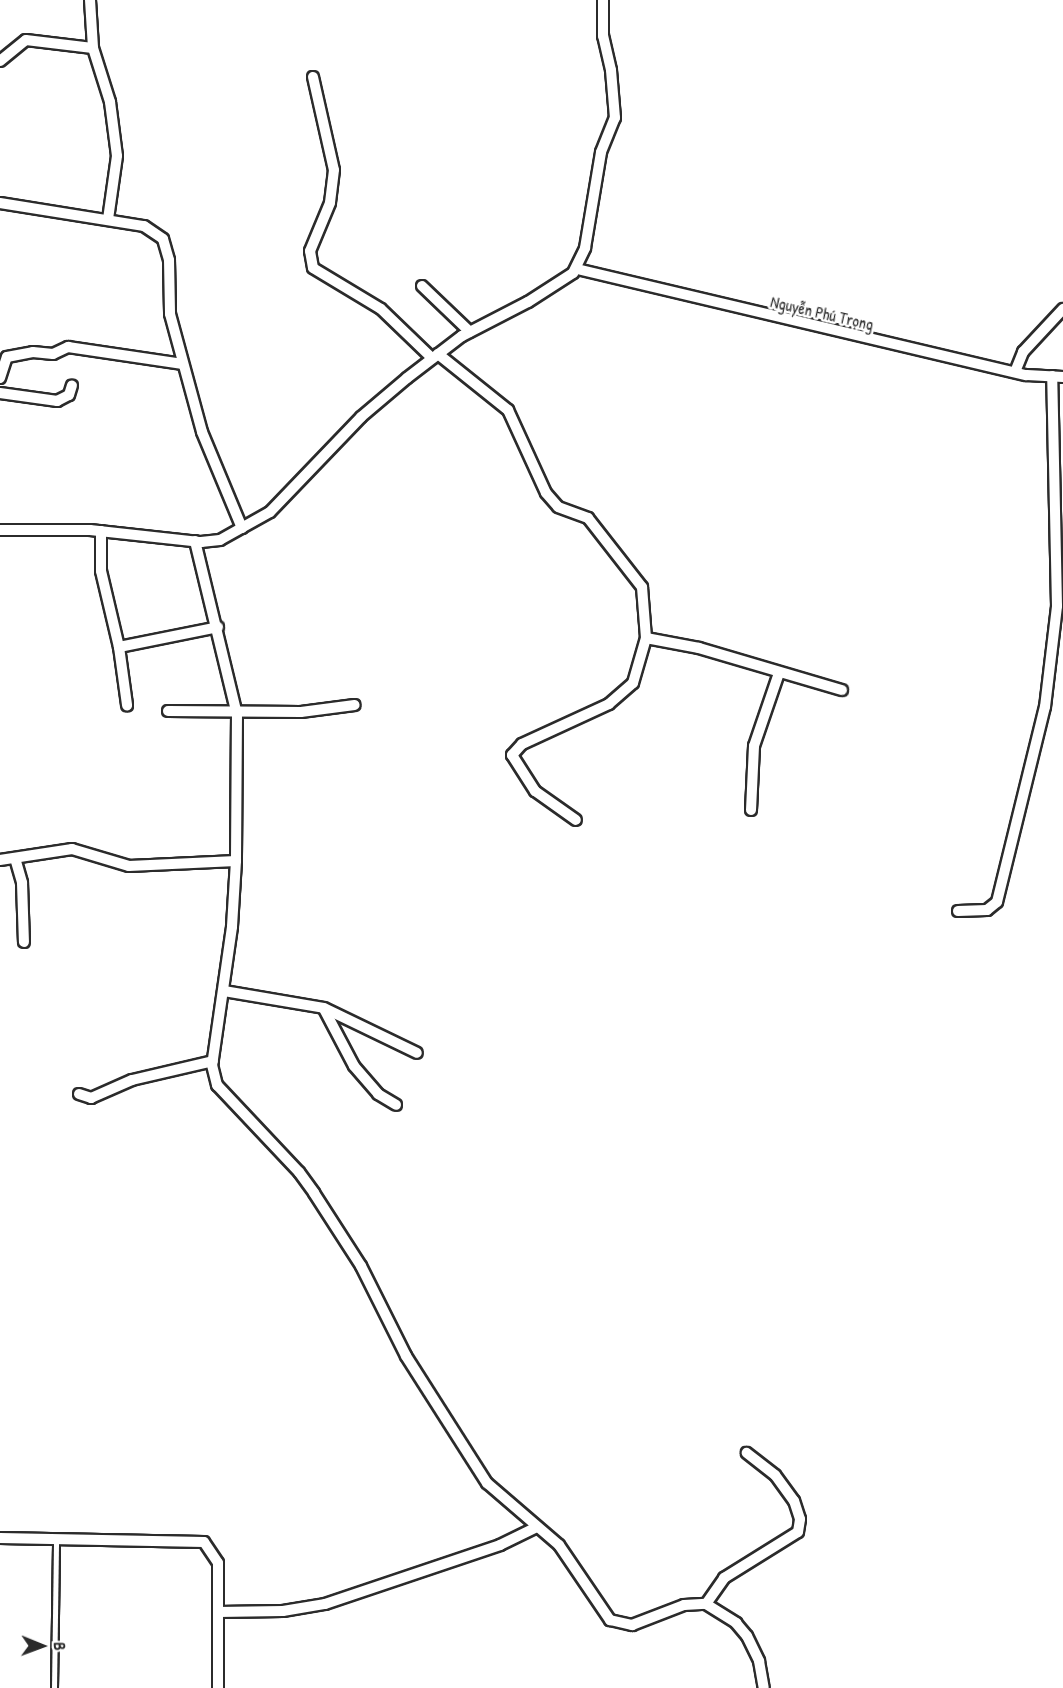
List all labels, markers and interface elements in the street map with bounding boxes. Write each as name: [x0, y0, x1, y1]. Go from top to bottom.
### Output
street label: Nguyễn Phú Trọng: [769, 292, 875, 334]
north arrow: [12, 1616, 72, 1676]
text: B: [49, 1642, 71, 1651]

